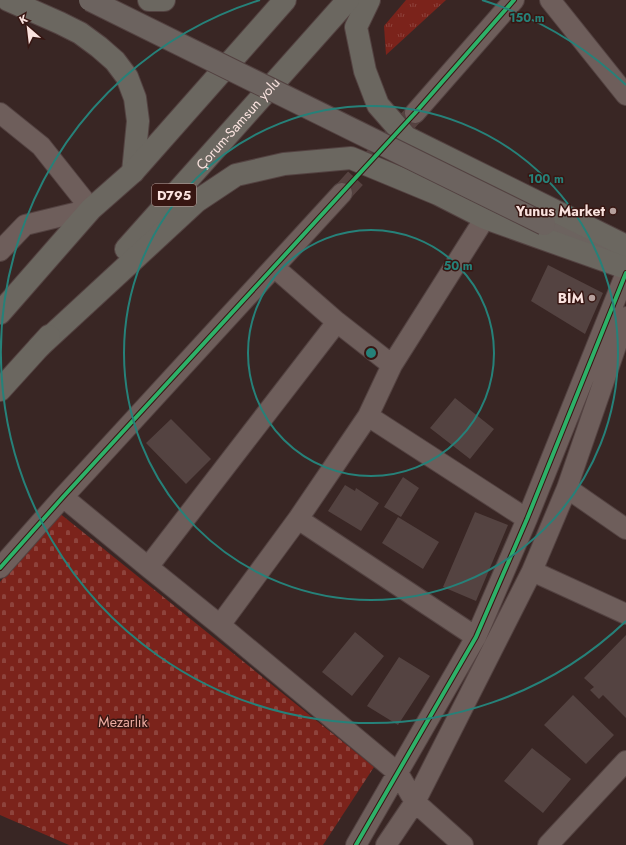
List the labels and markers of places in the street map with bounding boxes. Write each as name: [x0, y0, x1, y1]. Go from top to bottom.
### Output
place label: Yunus Market: [515, 201, 606, 221]
marker: Yunus Market: [608, 206, 618, 216]
place label: BİM: [558, 288, 584, 308]
marker: BİM: [587, 293, 597, 303]
centre of rings: [364, 346, 378, 360]

